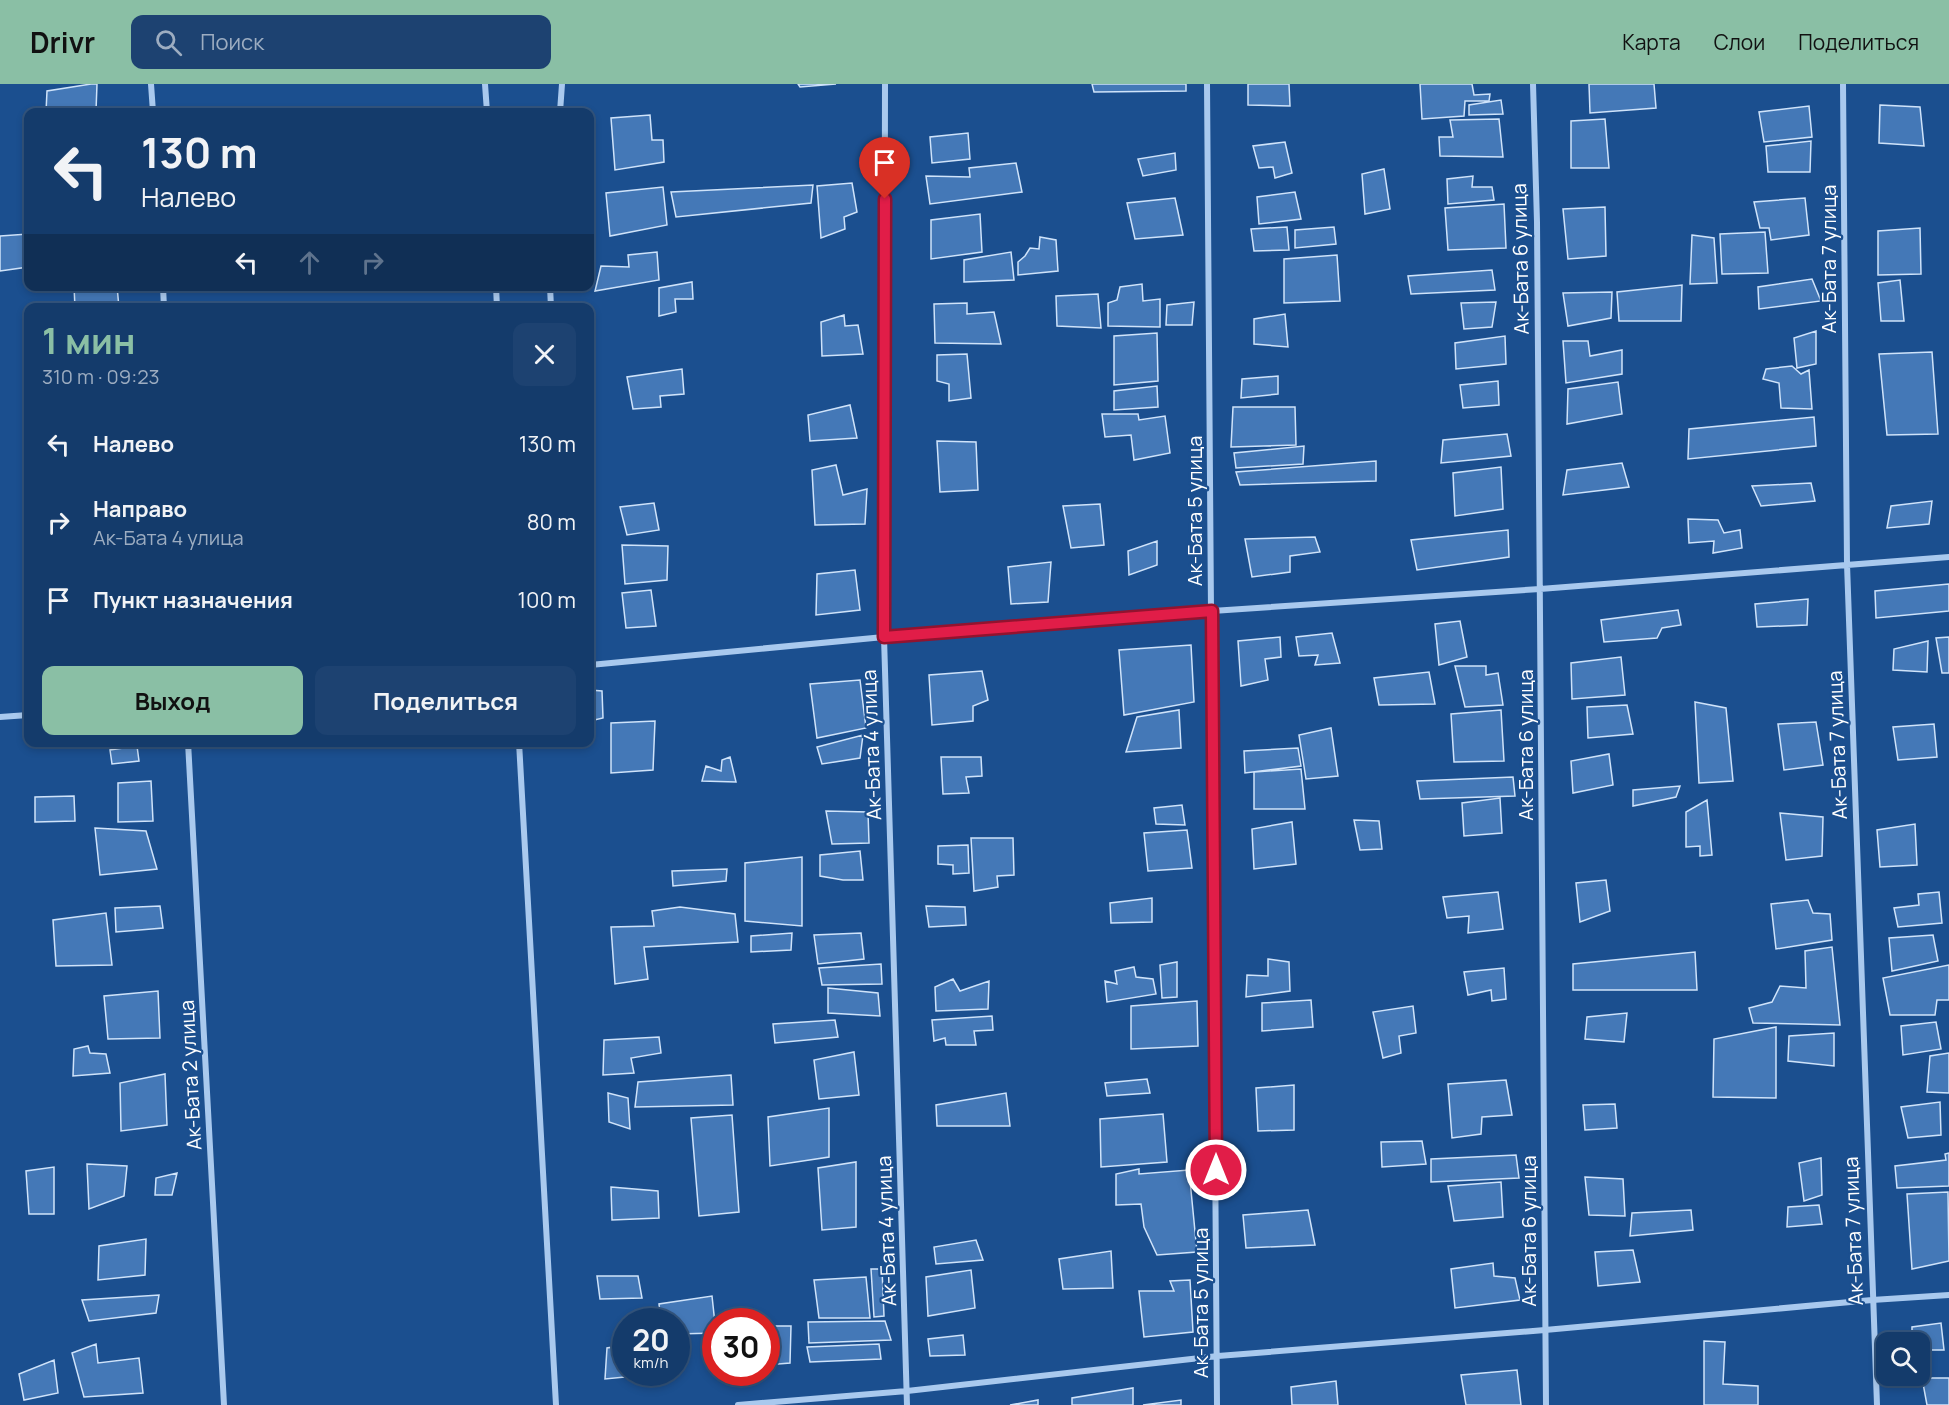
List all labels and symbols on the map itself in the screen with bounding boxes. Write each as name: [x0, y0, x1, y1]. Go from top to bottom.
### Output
pin: [859, 137, 910, 199]
street label: Ак-Бата 6 улица: [1505, 183, 1535, 335]
street label: Ак-Бата 7 улица: [1815, 185, 1842, 333]
street label: Ак-Бата 5 улица: [1181, 436, 1208, 586]
street label: Ак-Бата 4 улица: [855, 669, 887, 821]
street label: Ак-Бата 6 улица: [1512, 669, 1539, 821]
street label: Ак-Бата 7 улица: [1821, 670, 1853, 820]
street label: Ак-Бата 2 улица: [173, 999, 207, 1151]
position arrow: [1184, 1138, 1248, 1202]
street label: Ак-Бата 4 улица: [870, 1155, 902, 1307]
street label: Ак-Бата 6 улица: [1515, 1155, 1542, 1307]
street label: Ак-Бата 7 улица: [1837, 1156, 1869, 1306]
street label: Ак-Бата 5 улица: [1187, 1228, 1214, 1378]
speed limit sign: 30: [702, 1308, 780, 1386]

